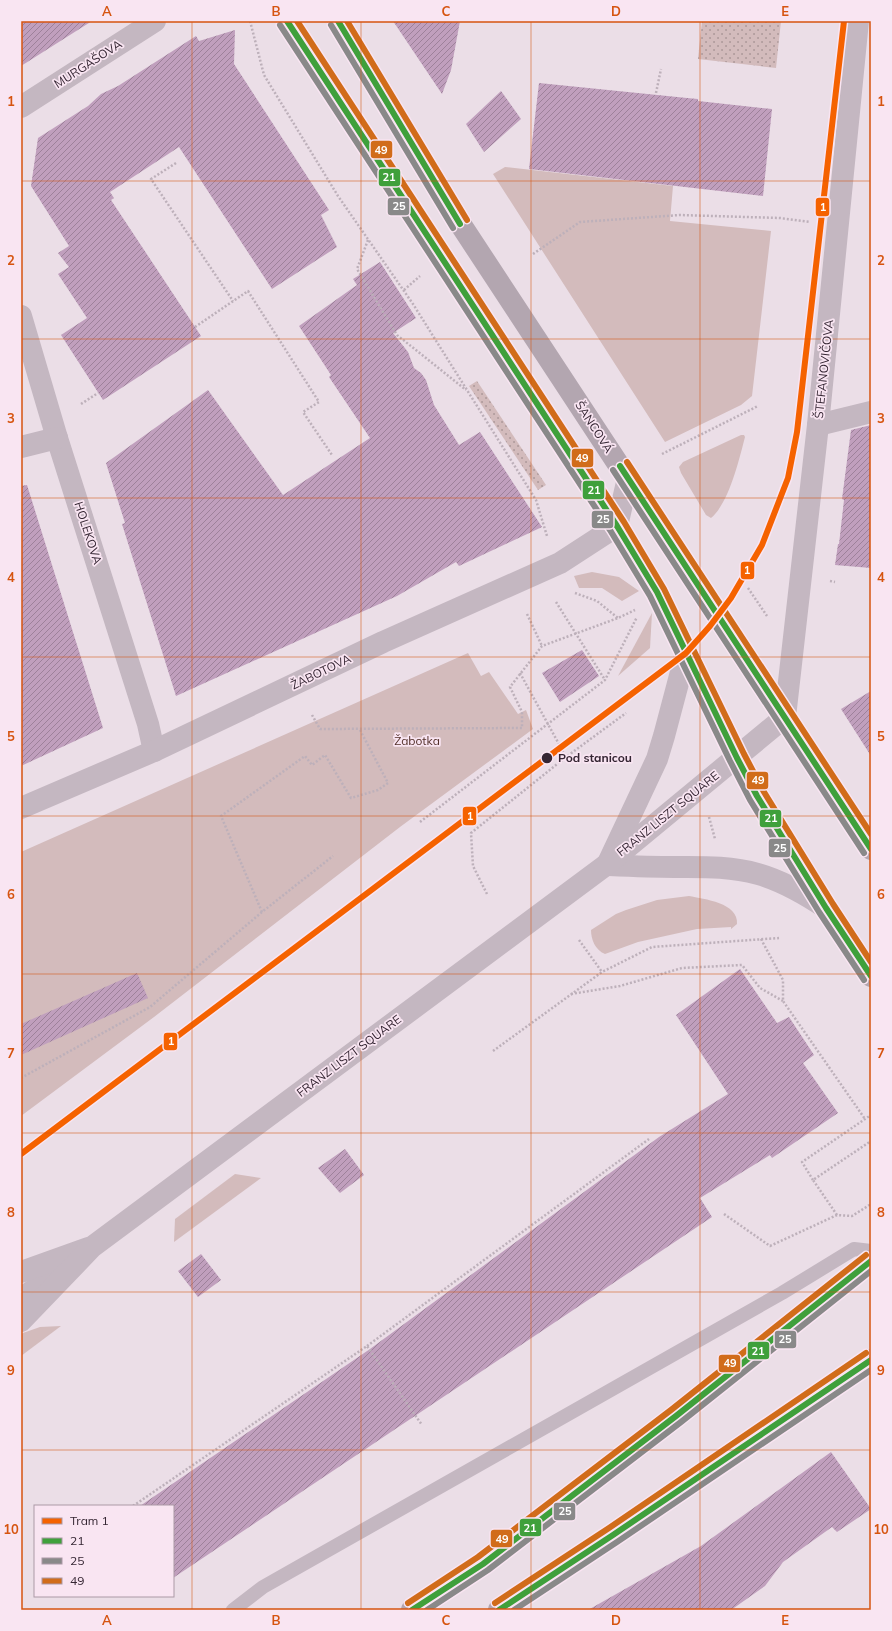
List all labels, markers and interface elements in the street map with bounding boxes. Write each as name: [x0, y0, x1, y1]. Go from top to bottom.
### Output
text: A: [102, 3, 112, 19]
text: B: [272, 3, 281, 19]
text: C: [442, 3, 451, 19]
text: D: [611, 3, 621, 19]
text: E: [781, 3, 789, 19]
street label: MURGAŠOVA: [51, 36, 125, 91]
text: 1: [7, 93, 15, 109]
text: 1: [877, 93, 885, 109]
line badge: 49: [370, 140, 393, 159]
text: 49: [374, 143, 388, 157]
line badge: 21: [378, 168, 401, 187]
text: 21: [382, 170, 396, 184]
line badge: 25: [387, 197, 410, 216]
line badge: 1: [815, 197, 830, 217]
text: 25: [392, 199, 406, 213]
text: 1: [820, 200, 827, 214]
text: 2: [7, 252, 15, 268]
text: 2: [877, 252, 885, 268]
street label: ŠTEFANOVIČOVA: [811, 318, 836, 419]
street label: ŠANCOVÁ: [572, 398, 617, 456]
text: 3: [7, 410, 15, 426]
text: 3: [877, 410, 885, 426]
line badge: 49: [571, 448, 594, 468]
text: 49: [575, 451, 589, 465]
line badge: 21: [582, 480, 605, 500]
text: 21: [587, 483, 601, 497]
street label: HOLEKOVA: [71, 500, 106, 566]
line badge: 25: [591, 510, 614, 529]
text: 25: [596, 512, 610, 526]
line badge: 1: [740, 561, 755, 580]
text: 1: [744, 563, 751, 577]
text: 4: [7, 569, 15, 585]
text: 4: [877, 569, 885, 585]
street label: ŽABOTOVA: [288, 650, 353, 693]
text: 5: [7, 728, 15, 744]
text: 5: [877, 728, 885, 744]
park label: Žabotka: [394, 733, 440, 748]
place label: Pod stanicou: [558, 750, 632, 765]
marker: Pod stanicou: [540, 751, 554, 765]
street label: FRANZ LISZT SQUARE: [614, 768, 722, 859]
line badge: 49: [746, 771, 769, 790]
text: 49: [751, 773, 765, 787]
line badge: 1: [462, 806, 477, 826]
text: 1: [467, 809, 474, 823]
line badge: 21: [759, 809, 782, 828]
text: 21: [764, 811, 778, 825]
line badge: 25: [768, 838, 791, 858]
text: 25: [773, 841, 787, 855]
text: 6: [7, 886, 15, 902]
text: 6: [877, 886, 885, 902]
street label: FRANZ LISZT SQUARE: [293, 1011, 404, 1100]
line badge: 1: [163, 1032, 178, 1051]
text: 1: [168, 1034, 175, 1048]
text: 7: [7, 1045, 15, 1061]
text: 7: [877, 1045, 885, 1061]
text: 8: [7, 1204, 15, 1220]
text: 8: [877, 1204, 885, 1220]
line badge: 25: [774, 1330, 797, 1349]
text: 25: [778, 1332, 792, 1346]
line badge: 21: [747, 1341, 770, 1360]
text: 21: [751, 1344, 765, 1358]
line badge: 49: [718, 1354, 741, 1373]
text: 49: [723, 1356, 737, 1370]
text: 9: [7, 1362, 15, 1378]
text: 9: [877, 1362, 885, 1378]
line badge: 25: [553, 1502, 576, 1521]
text: 25: [558, 1504, 572, 1518]
legend: [34, 1505, 174, 1597]
text: Tram 1: [70, 1513, 109, 1528]
line badge: 21: [519, 1518, 542, 1537]
text: 10: [3, 1521, 19, 1537]
text: 21: [523, 1521, 537, 1535]
text: 10: [873, 1521, 889, 1537]
line badge: 49: [490, 1529, 513, 1548]
text: 49: [495, 1532, 509, 1546]
text: 21: [70, 1533, 84, 1548]
text: 25: [70, 1553, 84, 1568]
text: 49: [70, 1573, 84, 1588]
text: A: [102, 1612, 112, 1628]
text: B: [272, 1612, 281, 1628]
text: C: [442, 1612, 451, 1628]
text: D: [611, 1612, 621, 1628]
text: E: [781, 1612, 789, 1628]

